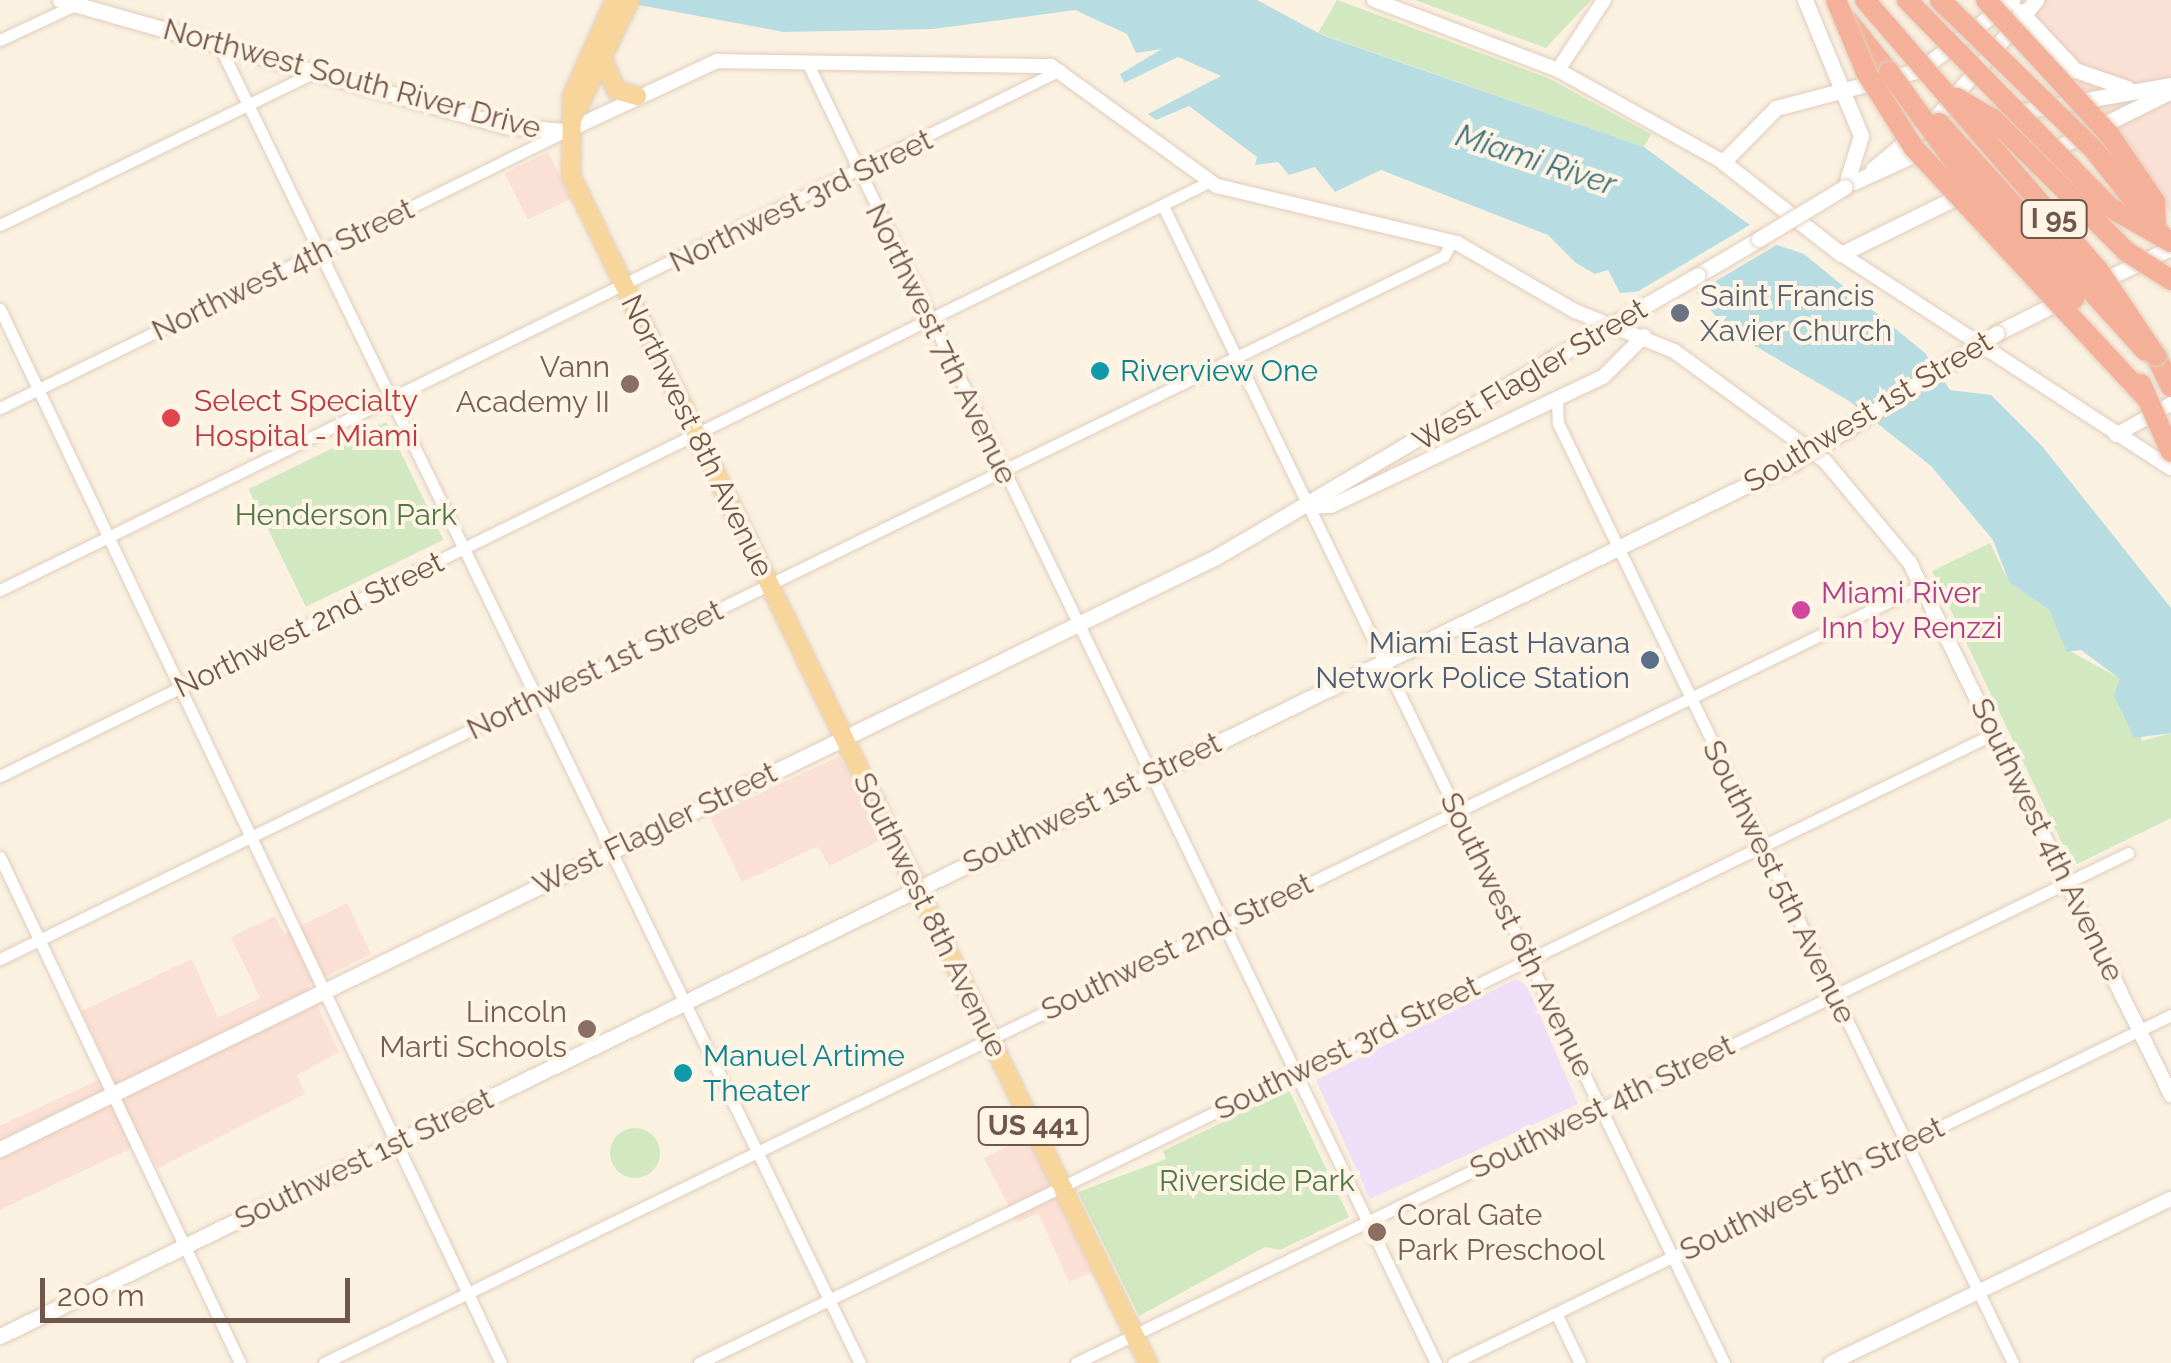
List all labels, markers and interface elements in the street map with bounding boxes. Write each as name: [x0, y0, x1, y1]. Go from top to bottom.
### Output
street label: Northwest South River Drive: [159, 11, 545, 147]
water label: Miami River: [1451, 116, 1621, 204]
street label: Northwest 3rd Street: [664, 122, 938, 280]
street label: Northwest 4th Street: [146, 191, 420, 349]
road number: I 95: [2019, 196, 2089, 242]
street label: Northwest 7th Avenue: [857, 197, 1025, 491]
place label: Saint Francis Xavier Church: [1700, 278, 1893, 348]
street label: Northwest 8th Avenue: [613, 289, 781, 583]
street label: West Flagler Street: [1406, 291, 1654, 459]
marker: Saint Francis Xavier Church: [1669, 302, 1691, 324]
street label: Southwest 1st Street: [1737, 324, 1999, 500]
place label: Vann Academy II: [455, 349, 610, 420]
place label: Riverview One: [1120, 353, 1319, 389]
marker: Riverview One: [1089, 360, 1111, 382]
marker: Vann Academy II: [619, 373, 641, 395]
place label: Select Specialty Hospital - Miami: [194, 383, 419, 454]
marker: Select Specialty Hospital - Miami: [158, 405, 184, 431]
park label: Henderson Park: [235, 497, 457, 533]
street label: Northwest 2nd Street: [169, 544, 449, 706]
place label: Miami River Inn by Renzzi: [1821, 575, 2003, 646]
street label: Northwest 1st Street: [461, 592, 729, 748]
marker: Miami River Inn by Renzzi: [1790, 599, 1812, 621]
place label: Miami East Havana Network Police Station: [1315, 625, 1630, 696]
marker: Miami East Havana Network Police Station: [1639, 649, 1661, 671]
street label: Southwest 4th Avenue: [1963, 692, 2131, 988]
street label: Southwest 1st Street: [957, 725, 1227, 881]
street label: Southwest 5th Avenue: [1695, 734, 1863, 1030]
street label: West Flagler Street: [527, 754, 783, 904]
street label: Southwest 8th Avenue: [845, 766, 1015, 1064]
street label: Southwest 6th Avenue: [1432, 786, 1602, 1084]
street label: Southwest 2nd Street: [1036, 866, 1318, 1028]
street label: Southwest 3rd Street: [1209, 968, 1485, 1128]
place label: Lincoln Marti Schools: [379, 994, 567, 1064]
marker: Lincoln Marti Schools: [576, 1018, 598, 1040]
street label: Southwest 4th Street: [1464, 1027, 1740, 1187]
place label: Manuel Artime Theater: [703, 1038, 907, 1108]
marker: Manuel Artime Theater: [672, 1062, 694, 1084]
street label: Southwest 1st Street: [229, 1081, 499, 1237]
road number: US 441: [976, 1103, 1090, 1149]
street label: Southwest 5th Street: [1674, 1109, 1950, 1269]
park label: Riverside Park: [1159, 1163, 1355, 1199]
place label: Coral Gate Park Preschool: [1397, 1197, 1605, 1268]
marker: Coral Gate Park Preschool: [1366, 1221, 1388, 1243]
scale bar: [45, 1258, 355, 1320]
text: 200 m: [57, 1278, 145, 1313]

